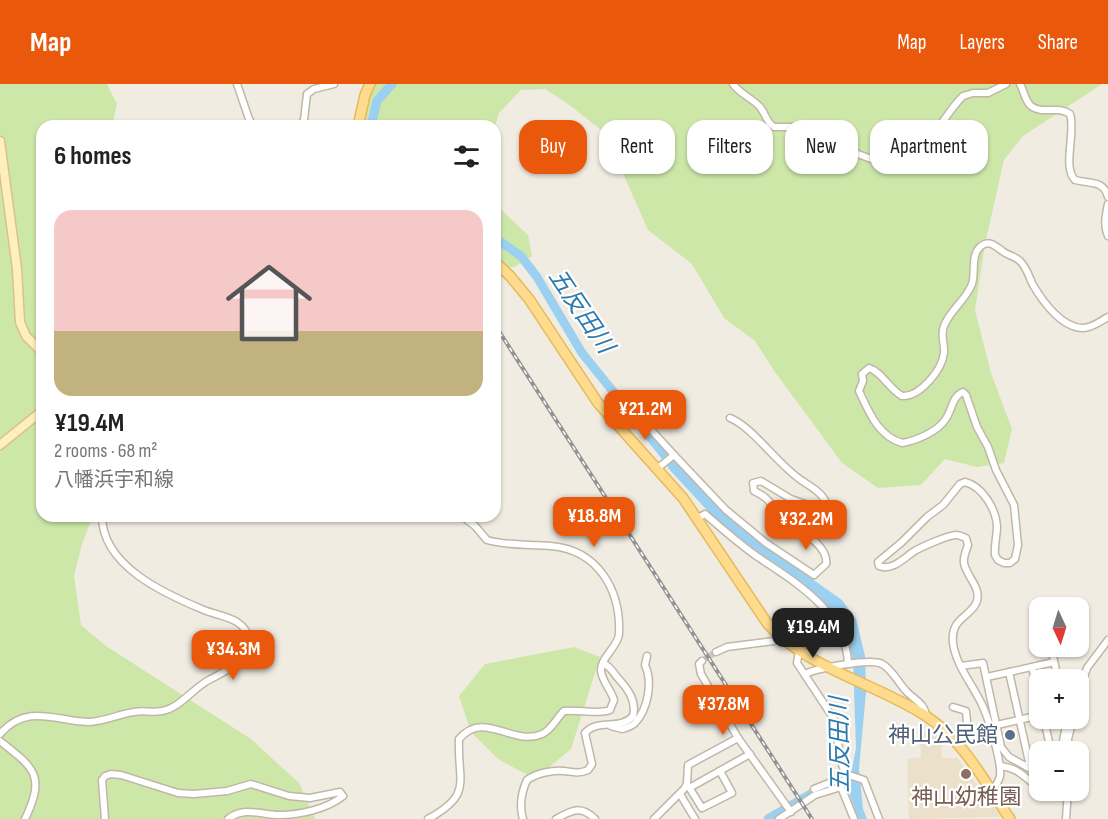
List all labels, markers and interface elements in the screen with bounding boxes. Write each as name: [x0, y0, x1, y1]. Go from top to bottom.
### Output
text: Map: [30, 26, 71, 59]
text: Map: [897, 30, 926, 55]
text: Layers: [959, 30, 1005, 55]
text: Share: [1038, 30, 1078, 55]
chip: Buy: [519, 120, 587, 174]
chip: Rent: [599, 120, 675, 174]
chip: Filters: [687, 120, 773, 174]
chip: New: [785, 120, 858, 174]
chip: Apartment: [870, 120, 988, 174]
icon: filters: [450, 140, 483, 173]
text: 6 homes: [54, 141, 132, 172]
icon: home: [215, 249, 323, 357]
water label: 五反田川: [542, 263, 622, 361]
pin: ¥21.2M: [596, 390, 694, 441]
text: ¥21.2M: [618, 397, 672, 421]
text: ¥19.4M: [54, 408, 124, 439]
text: 2 rooms · 68 m²: [54, 439, 158, 463]
text: 八幡浜宇和線: [54, 468, 174, 492]
pin: ¥18.8M: [545, 497, 643, 548]
pin: ¥32.2M: [757, 500, 855, 551]
text: ¥18.8M: [567, 504, 621, 528]
text: ¥32.2M: [779, 507, 833, 531]
north arrow: [1029, 597, 1089, 657]
map controls: [1029, 597, 1089, 801]
pin: ¥19.4M: [764, 608, 862, 659]
text: ¥19.4M: [786, 615, 840, 639]
pin: ¥34.3M: [184, 630, 282, 681]
text: ¥34.3M: [206, 637, 260, 661]
button: +: [1029, 669, 1089, 729]
pin: ¥37.8M: [674, 685, 772, 736]
text: ¥37.8M: [697, 692, 749, 716]
water label: 五反田川: [825, 694, 855, 793]
place label: 神山公民館: [888, 722, 998, 749]
marker: 神山公民館: [1003, 728, 1017, 742]
button: −: [1029, 741, 1089, 801]
marker: 神山幼稚園: [959, 767, 973, 781]
place label: 神山幼稚園: [911, 784, 1021, 811]

